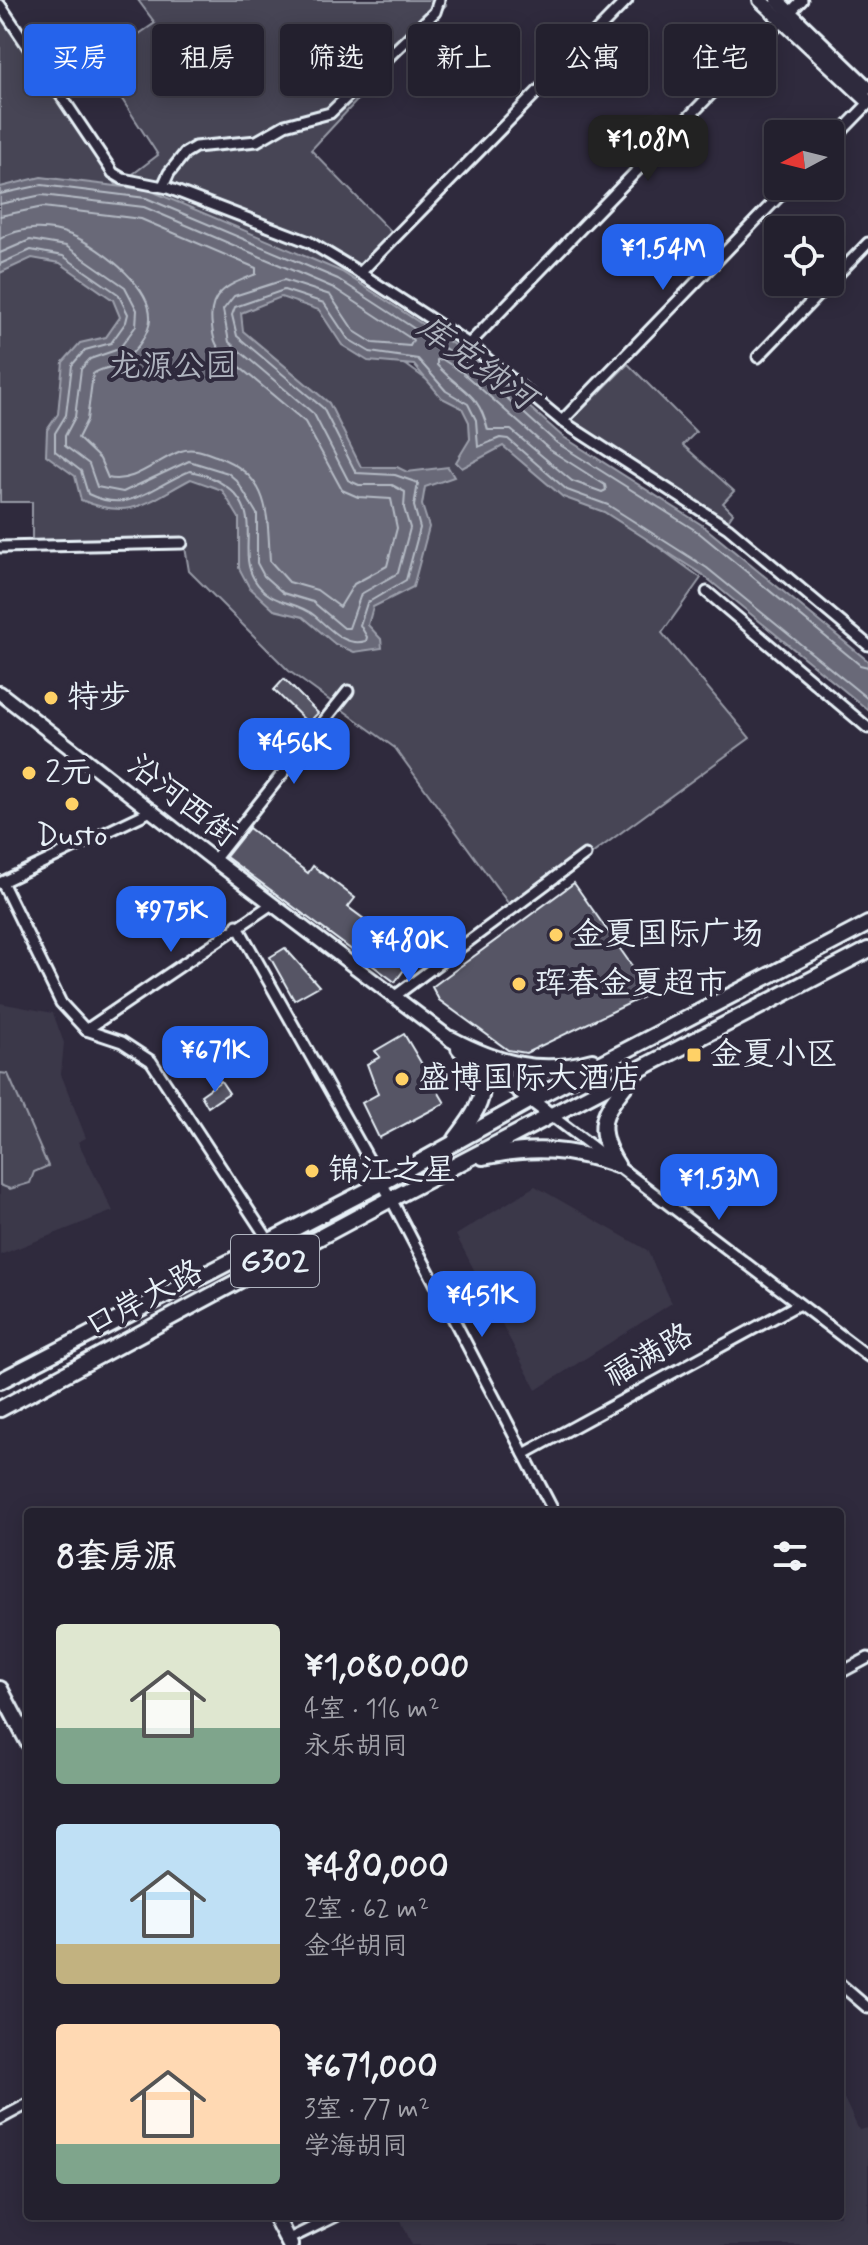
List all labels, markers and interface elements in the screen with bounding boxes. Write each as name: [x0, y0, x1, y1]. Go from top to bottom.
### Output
chip: 买房: [24, 24, 136, 96]
chip: 租房: [152, 24, 264, 96]
chip: 筛选: [280, 24, 392, 96]
chip: 新上: [408, 24, 520, 96]
chip: 公寓: [536, 24, 648, 96]
chip: 住宅: [664, 24, 776, 96]
pin: ¥1.08M: [583, 115, 713, 183]
north arrow: [764, 120, 844, 200]
map controls: [764, 120, 844, 296]
text: ¥1.08M: [606, 124, 690, 158]
button: locate: [764, 216, 844, 296]
pin: ¥1.54M: [598, 224, 728, 292]
text: ¥1.54M: [620, 233, 706, 267]
water label: 库克纳河: [408, 305, 548, 424]
park label: 龙源公园: [109, 346, 237, 388]
place label: 特步: [67, 677, 131, 719]
marker: 特步: [42, 689, 60, 707]
pin: ¥456K: [238, 718, 350, 786]
text: ¥456K: [257, 727, 331, 761]
street label: 沿河西街: [119, 745, 245, 857]
place label: 2元: [45, 752, 93, 794]
marker: 2元: [20, 764, 38, 782]
marker: Dusto: [63, 795, 81, 813]
place label: Dusto: [36, 815, 108, 857]
pin: ¥975K: [115, 886, 227, 954]
text: ¥975K: [134, 895, 208, 929]
place label: 金夏国际广场: [572, 914, 764, 956]
pin: ¥480K: [353, 916, 465, 984]
text: ¥480K: [370, 925, 448, 959]
marker: 金夏国际广场: [547, 926, 565, 944]
place label: 珲春金夏超市: [535, 963, 727, 1005]
marker: 珲春金夏超市: [510, 975, 528, 993]
pin: ¥671K: [159, 1026, 271, 1094]
place label: 金夏小区: [710, 1034, 838, 1076]
text: ¥671K: [180, 1035, 250, 1069]
marker: 金夏小区: [685, 1046, 703, 1064]
place label: 盛博国际大酒店: [418, 1058, 642, 1100]
marker: 盛博国际大酒店: [393, 1070, 411, 1088]
place label: 锦江之星: [328, 1150, 456, 1192]
pin: ¥1.53M: [654, 1154, 784, 1222]
marker: 锦江之星: [303, 1162, 321, 1180]
text: ¥1.53M: [678, 1163, 760, 1197]
road number: G302: [231, 1235, 319, 1287]
street label: 口岸大路: [78, 1250, 210, 1348]
pin: ¥451K: [426, 1271, 538, 1339]
text: ¥451K: [446, 1280, 518, 1314]
street label: 福满路: [597, 1314, 701, 1398]
icon: filters: [768, 1534, 812, 1578]
text: 8套房源: [56, 1535, 177, 1580]
text: ¥1,080,000: [304, 1645, 469, 1690]
icon: home: [120, 1656, 216, 1752]
text: 4室 · 116 m²: [304, 1693, 439, 1727]
text: 永乐胡同: [304, 1730, 408, 1764]
text: ¥480,000: [304, 1845, 449, 1890]
icon: home: [120, 1856, 216, 1952]
text: 2室 · 62 m²: [304, 1893, 429, 1927]
text: 金华胡同: [304, 1930, 408, 1964]
text: ¥671,000: [304, 2045, 438, 2090]
icon: home: [120, 2056, 216, 2152]
text: 3室 · 77 m²: [304, 2093, 430, 2127]
text: 学海胡同: [304, 2130, 408, 2164]

